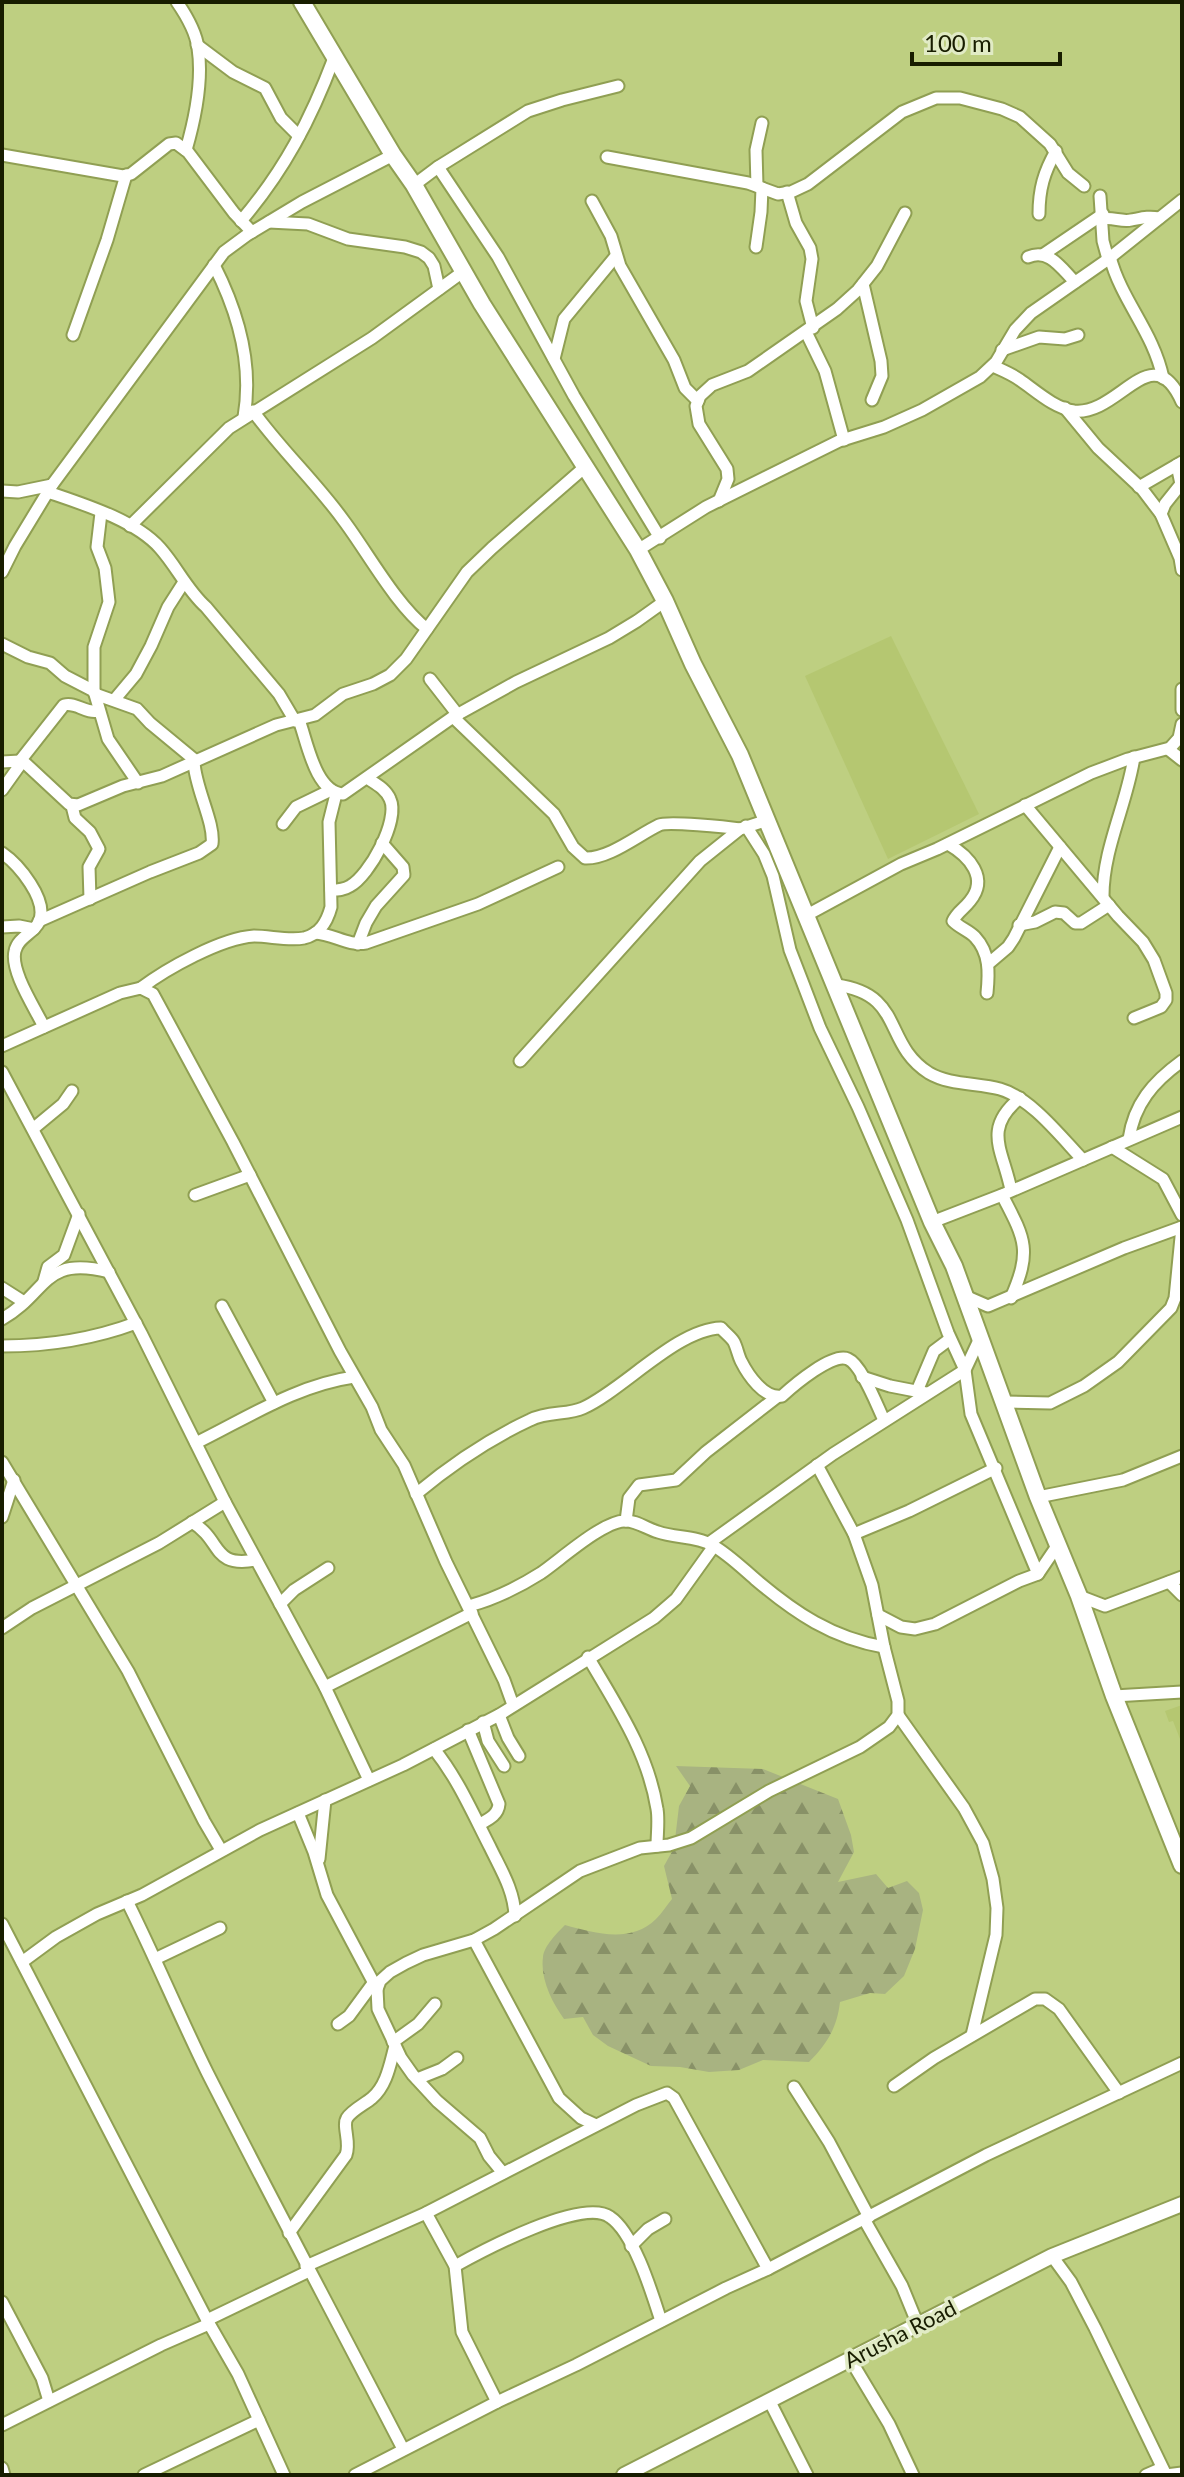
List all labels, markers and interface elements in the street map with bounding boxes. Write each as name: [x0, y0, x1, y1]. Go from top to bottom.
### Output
scale bar: [912, 16, 1060, 66]
text: 100 m: [924, 28, 992, 57]
street label: Arusha Road: [839, 2294, 960, 2373]

